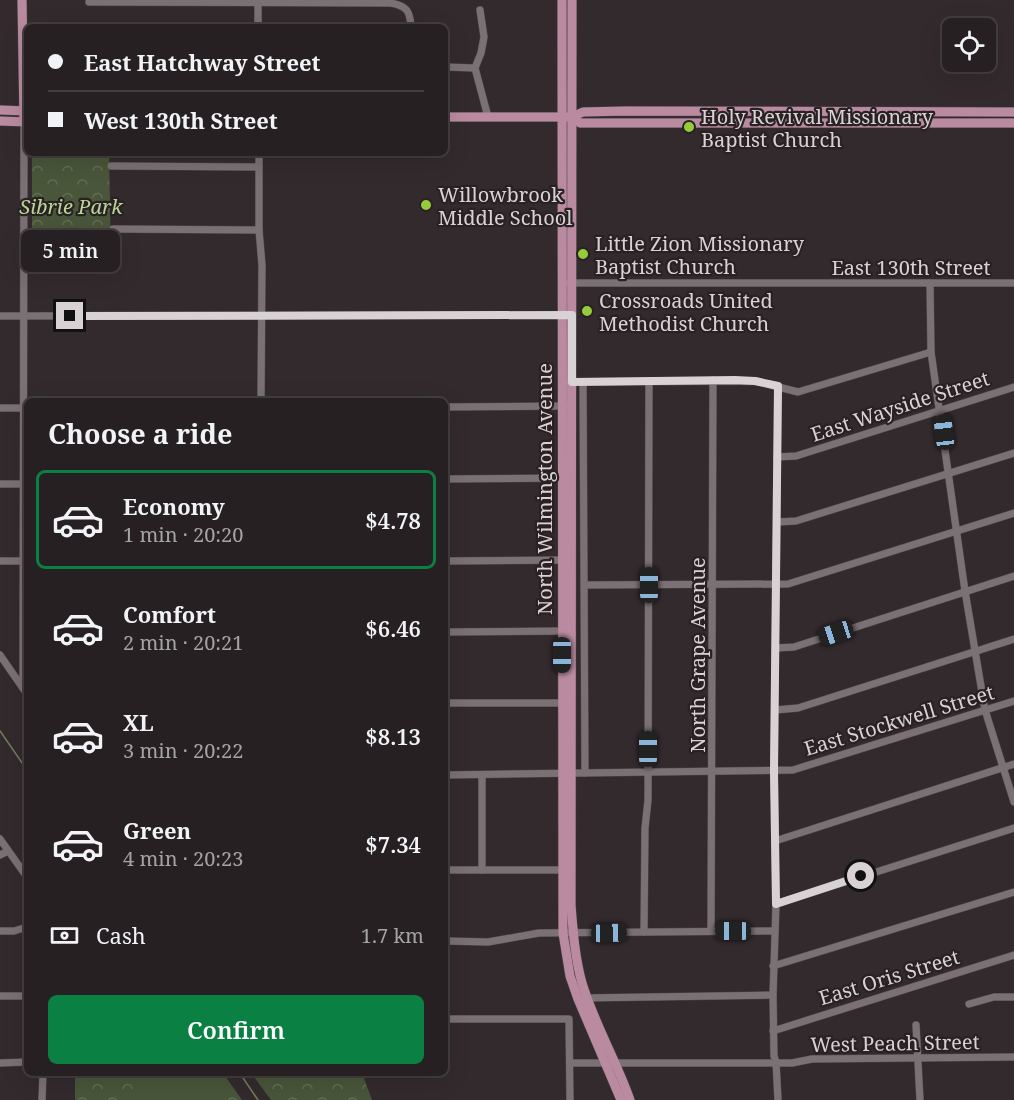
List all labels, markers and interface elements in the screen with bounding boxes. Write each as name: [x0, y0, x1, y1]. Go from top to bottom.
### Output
map controls: [942, 18, 996, 72]
button: locate: [942, 18, 996, 72]
text: East Hatchway Street: [84, 47, 320, 77]
place label: Holy Revival Missionary Baptist Church: [701, 103, 934, 153]
text: West 130th Street: [84, 105, 278, 135]
marker: Holy Revival Missionary Baptist Church: [682, 120, 696, 134]
place label: Willowbrook Middle School: [438, 181, 573, 231]
park label: Sibrie Park: [19, 193, 123, 220]
marker: Willowbrook Middle School: [419, 198, 433, 212]
callout: 5 min: [20, 229, 119, 271]
place label: Little Zion Missionary Baptist Church: [595, 230, 805, 280]
text: 5 min: [43, 237, 98, 264]
marker: Little Zion Missionary Baptist Church: [576, 247, 590, 261]
street label: East 130th Street: [831, 254, 991, 281]
place label: Crossroads United Methodist Church: [599, 287, 773, 337]
route end: [56, 302, 83, 329]
marker: Crossroads United Methodist Church: [580, 304, 594, 318]
street label: North Wilmington Avenue: [531, 363, 558, 615]
street label: East Wayside Street: [807, 364, 993, 448]
car: [933, 413, 955, 451]
text: Choose a ride: [48, 415, 233, 452]
text: Economy: [123, 491, 225, 521]
icon: car: [51, 493, 105, 547]
text: $4.78: [365, 505, 421, 535]
text: 1 min · 20:20: [123, 521, 243, 548]
street label: North Grape Avenue: [684, 557, 711, 753]
car: [640, 567, 658, 603]
text: Comfort: [123, 599, 216, 629]
icon: car: [51, 601, 105, 655]
text: $6.46: [365, 613, 421, 643]
car: [816, 619, 856, 647]
text: 2 min · 20:21: [123, 629, 243, 656]
car: [553, 637, 571, 673]
street label: East Stockwell Street: [801, 678, 997, 762]
text: XL: [123, 707, 154, 737]
icon: car: [51, 709, 105, 763]
text: $8.13: [365, 721, 421, 751]
car: [639, 731, 657, 767]
text: 3 min · 20:22: [123, 737, 243, 764]
text: Green: [123, 815, 191, 845]
icon: car: [51, 817, 105, 871]
text: $7.34: [365, 829, 421, 859]
text: 4 min · 20:23: [123, 845, 243, 872]
route start: [847, 862, 874, 889]
icon: cash: [48, 919, 81, 952]
text: Cash: [96, 920, 146, 950]
text: 1.7 km: [361, 922, 424, 949]
car: [715, 922, 751, 940]
car: [591, 924, 627, 942]
street label: East Oris Street: [815, 943, 963, 1011]
button: Confirm: [48, 995, 424, 1064]
street label: West Peach Street: [810, 1028, 980, 1058]

